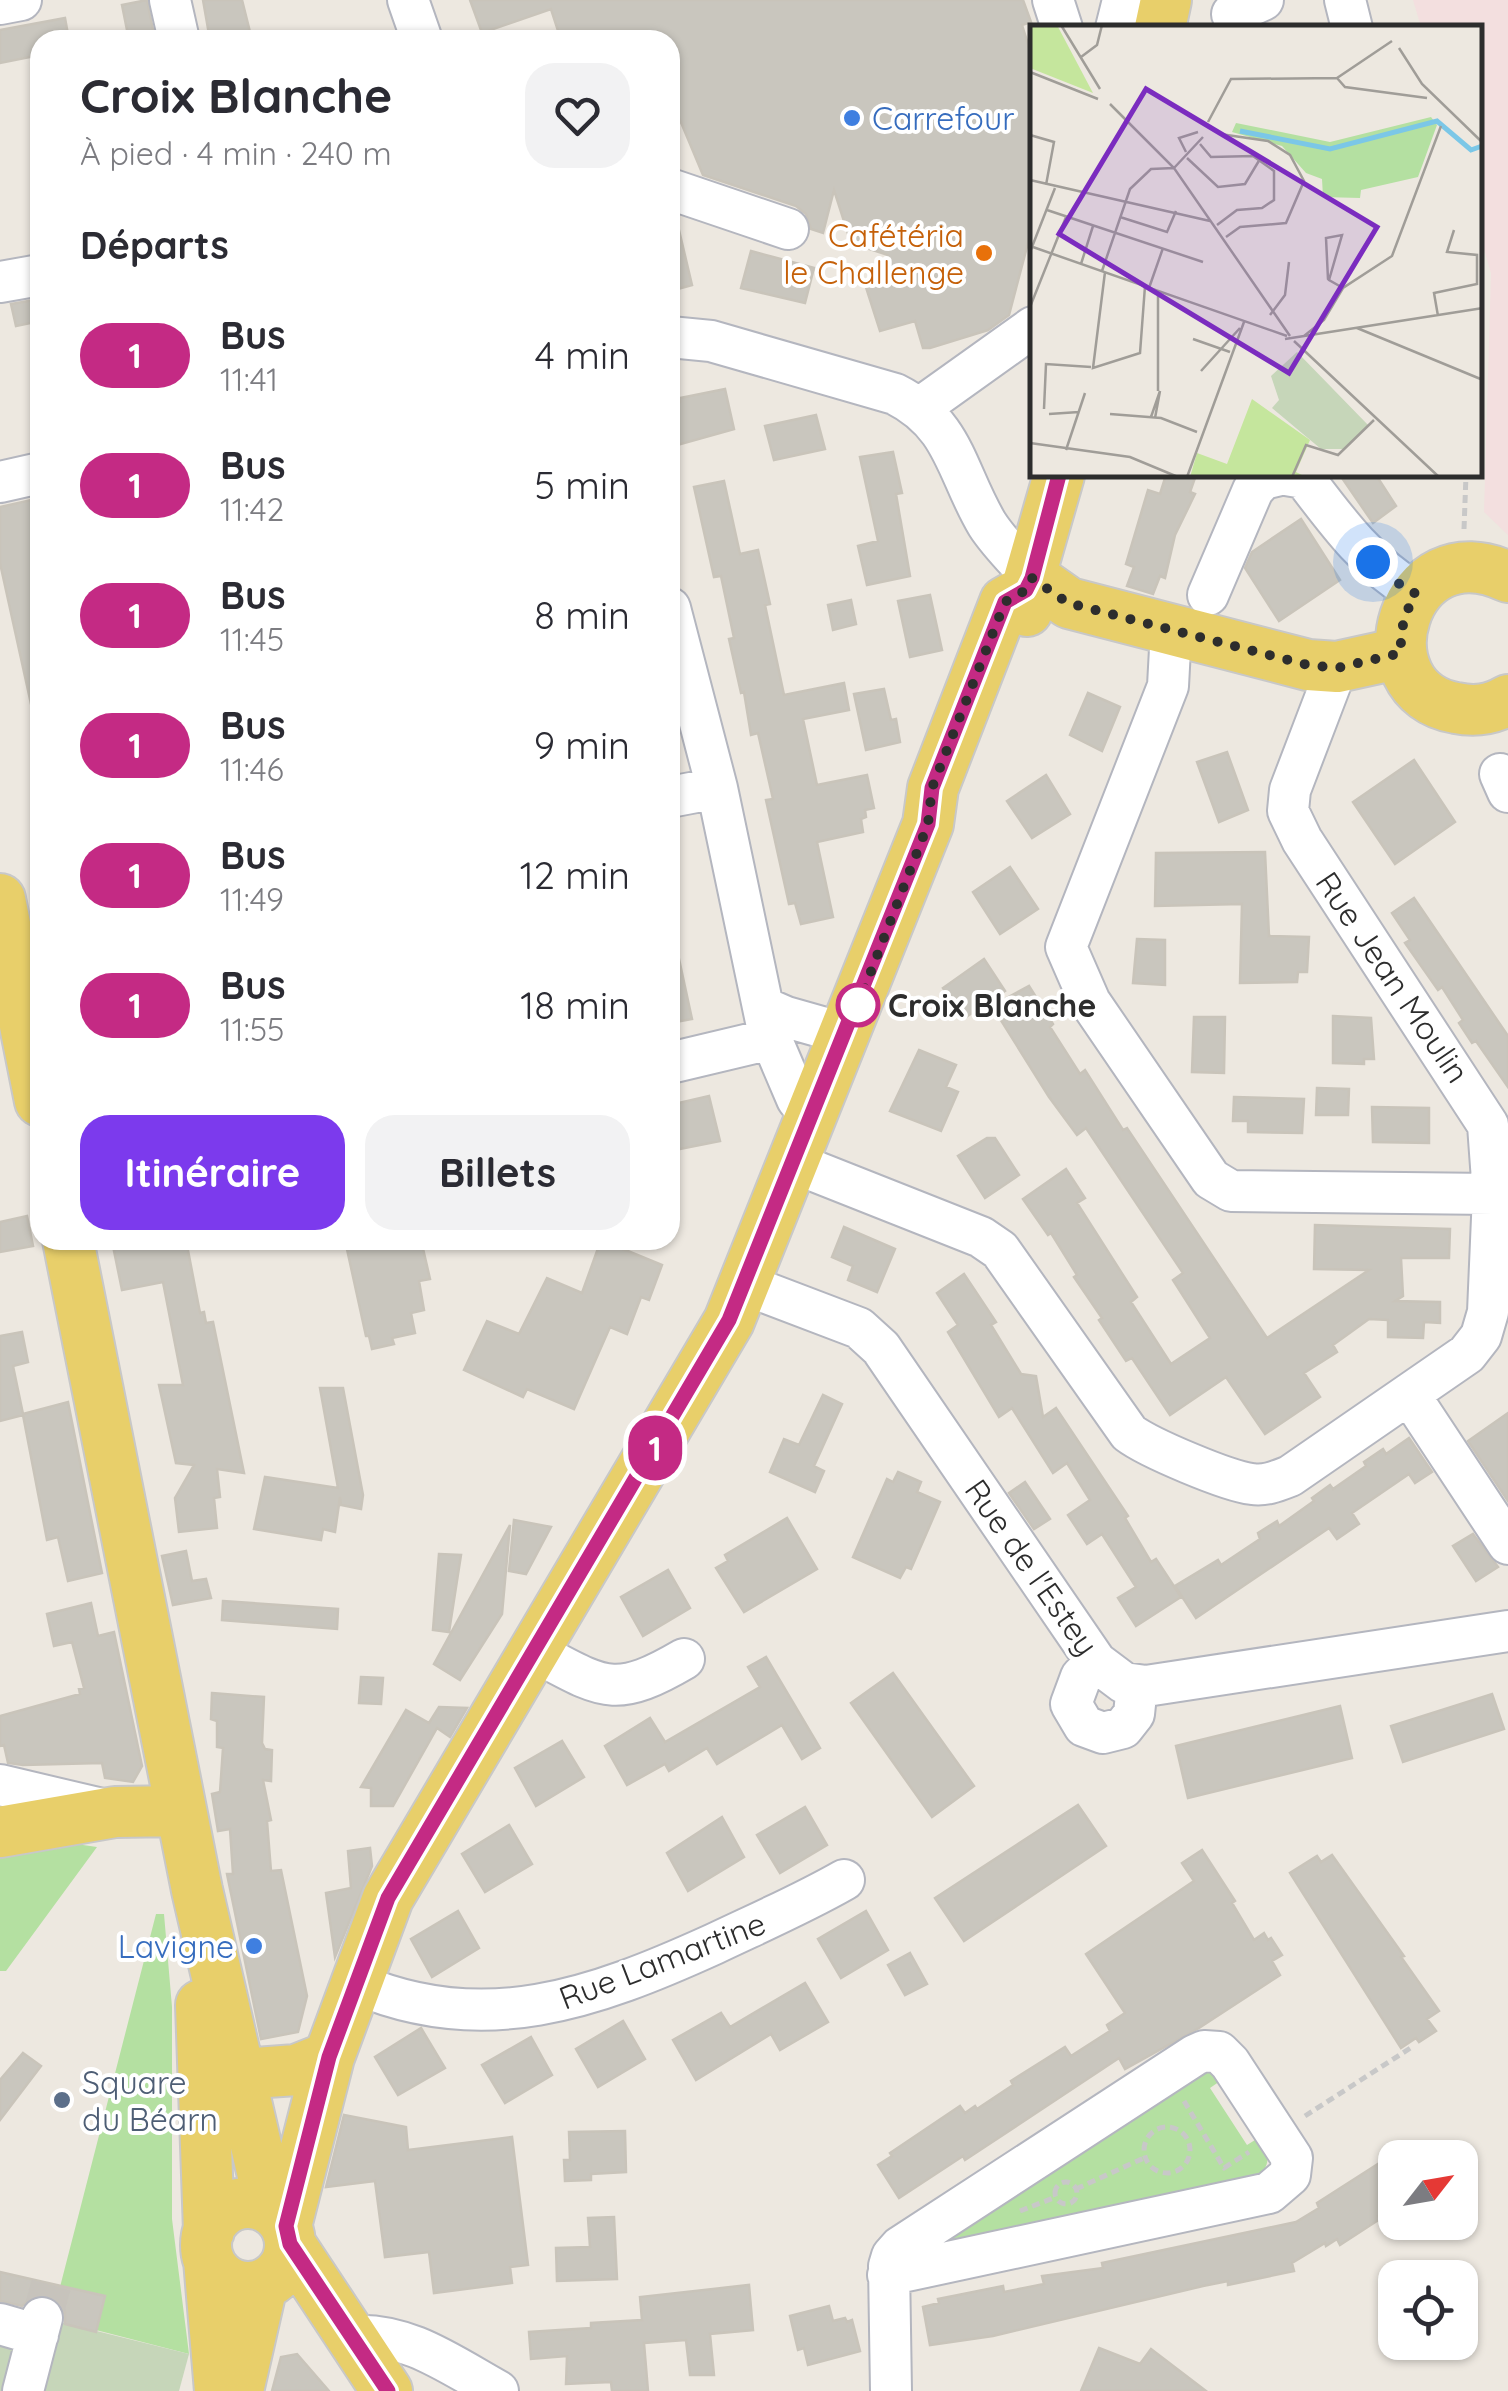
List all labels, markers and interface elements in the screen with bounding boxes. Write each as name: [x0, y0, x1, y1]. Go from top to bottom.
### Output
inset map: [1030, 25, 1483, 478]
button: heart: [525, 63, 630, 168]
text: Croix Blanche: [80, 65, 392, 125]
place label: Carrefour: [872, 98, 1014, 138]
marker: Carrefour: [841, 107, 863, 129]
text: À pied · 4 min · 240 m: [80, 133, 392, 173]
place label: Cafétéria le Challenge: [783, 215, 964, 292]
text: Départs: [80, 221, 229, 269]
marker: Cafétéria le Challenge: [973, 242, 995, 264]
text: Bus: [220, 311, 286, 359]
text: 4 min: [535, 331, 630, 379]
text: 1: [128, 333, 142, 377]
text: 11:41: [220, 359, 278, 399]
text: Bus: [220, 441, 286, 489]
text: 5 min: [534, 461, 630, 509]
text: 1: [128, 463, 142, 507]
text: 11:42: [220, 489, 284, 529]
your location: [1348, 537, 1398, 587]
text: Bus: [220, 571, 286, 619]
text: 8 min: [534, 591, 630, 639]
text: 1: [128, 593, 142, 637]
text: 11:45: [220, 619, 284, 659]
text: Bus: [220, 701, 286, 749]
text: 9 min: [534, 721, 630, 769]
text: 1: [128, 723, 142, 767]
text: 11:46: [220, 749, 284, 789]
text: Bus: [220, 831, 286, 879]
text: 12 min: [520, 851, 630, 899]
text: 1: [128, 853, 142, 897]
street label: Rue Jean Moulin: [1308, 864, 1478, 1090]
text: 11:49: [220, 879, 284, 919]
text: Bus: [220, 961, 286, 1009]
text: 18 min: [520, 981, 630, 1029]
text: 1: [128, 983, 142, 1027]
marker: Croix Blanche: [837, 984, 879, 1026]
place label: Croix Blanche: [888, 985, 1096, 1025]
text: 11:55: [220, 1009, 285, 1049]
button: Itinéraire: [80, 1115, 345, 1230]
button: Billets: [365, 1115, 630, 1230]
line badge: 1: [622, 1416, 688, 1480]
text: 1: [648, 1426, 662, 1470]
street label: Rue de l'Estey: [957, 1471, 1107, 1663]
street label: Rue Lamartine: [553, 1902, 771, 2018]
place label: Lavigne: [118, 1926, 234, 1966]
marker: Lavigne: [243, 1935, 265, 1957]
place label: Square du Béarn: [82, 2062, 218, 2139]
marker: Square du Béarn: [51, 2089, 73, 2111]
north arrow: [1378, 2140, 1478, 2240]
map controls: [1378, 2140, 1478, 2360]
button: locate: [1378, 2260, 1478, 2360]

